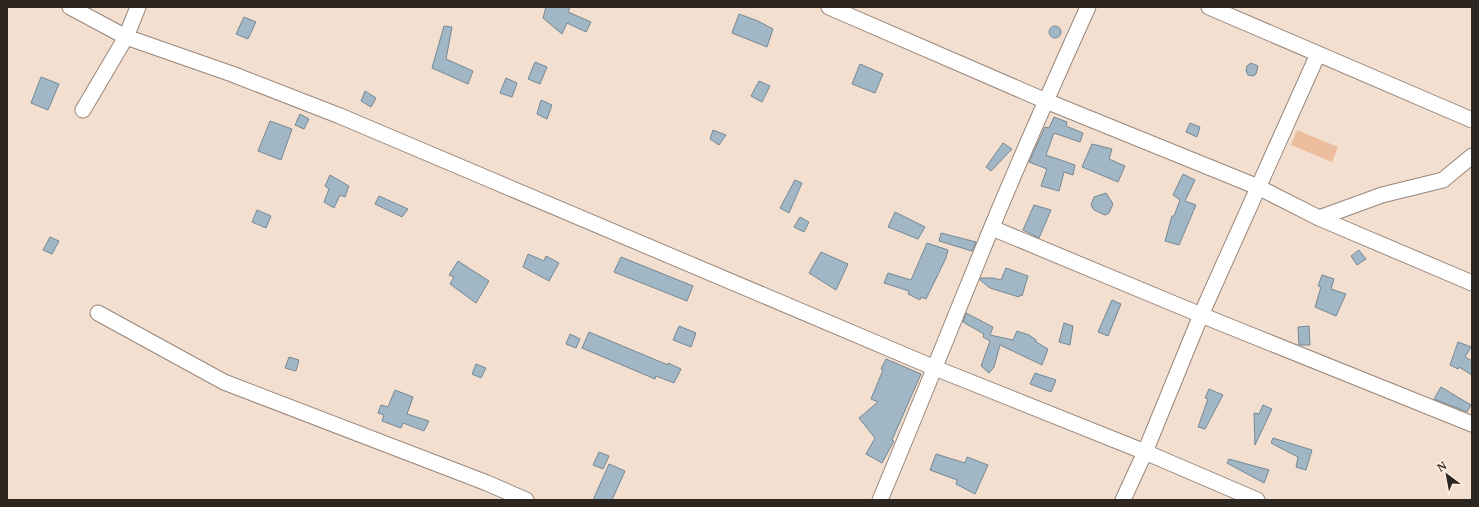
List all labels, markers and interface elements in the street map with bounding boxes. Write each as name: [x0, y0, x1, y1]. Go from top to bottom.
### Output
north arrow: [1427, 455, 1467, 495]
text: N: [1434, 457, 1449, 475]

